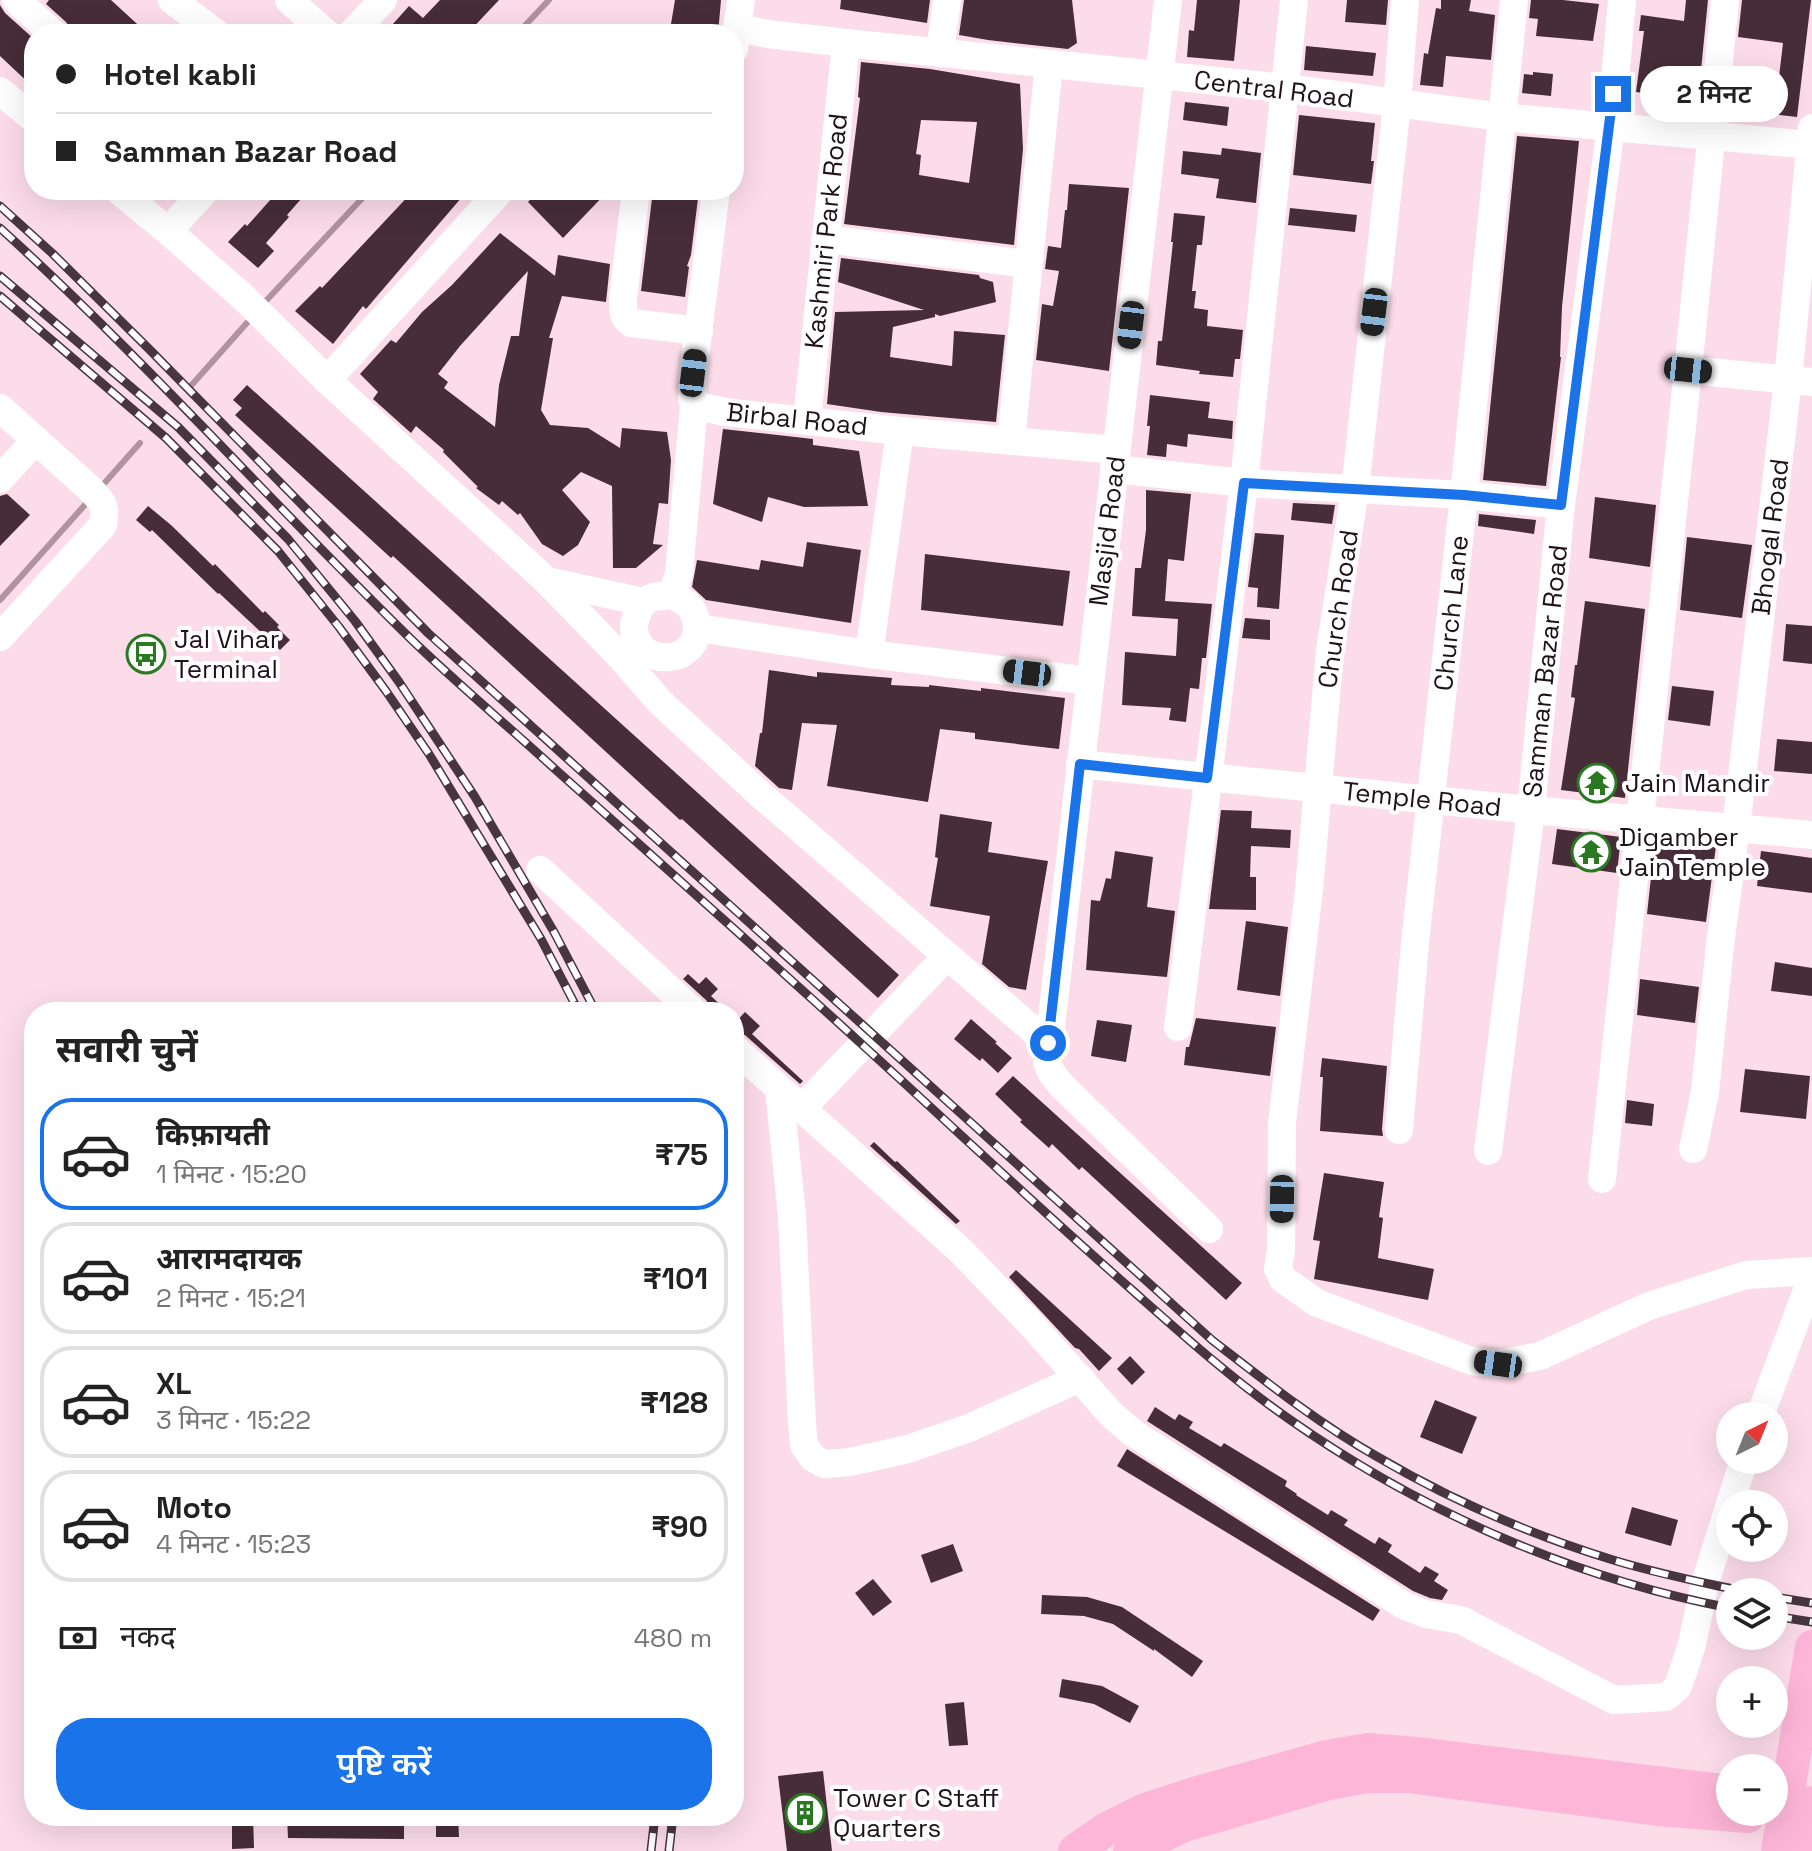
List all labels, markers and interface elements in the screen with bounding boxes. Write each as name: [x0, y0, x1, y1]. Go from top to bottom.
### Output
text: Hotel kabli: [104, 55, 257, 94]
street label: Central Road: [1192, 62, 1356, 116]
callout: 2 मिनट: [1641, 66, 1789, 122]
route end: [1595, 76, 1631, 112]
text: 2 मिनट: [1677, 77, 1751, 111]
street label: Kashmiri Park Road: [797, 112, 855, 350]
text: Samman Bazar Road: [104, 132, 397, 171]
car: [1359, 287, 1389, 337]
car: [1116, 300, 1146, 350]
car: [678, 348, 708, 398]
car: [1663, 356, 1713, 384]
street label: Birbal Road: [725, 395, 869, 443]
street label: Masjid Road: [1081, 454, 1133, 608]
street label: Bhogal Road: [1744, 457, 1796, 617]
street label: Church Road: [1310, 528, 1366, 690]
street label: Church Lane: [1426, 533, 1476, 693]
street label: Samman Bazar Road: [1515, 543, 1575, 799]
place label: Jal Vihar Terminal: [174, 622, 280, 686]
bus stop icon: Jal Vihar Terminal: [125, 633, 167, 675]
car: [1002, 658, 1052, 688]
temple icon: Jain Mandir: [1576, 762, 1618, 804]
place label: Jain Mandir: [1625, 766, 1770, 800]
street label: Temple Road: [1341, 774, 1503, 824]
place label: Digamber Jain Temple: [1619, 820, 1766, 884]
temple icon: Digamber Jain Temple: [1570, 831, 1612, 873]
route start: [1030, 1025, 1066, 1061]
text: सवारी चुनें: [56, 1027, 198, 1073]
text: किफ़ायती: [156, 1115, 270, 1154]
icon: car: [60, 1118, 132, 1190]
text: ₹75: [655, 1135, 708, 1174]
text: 1 मिनट · 15:20: [156, 1157, 307, 1191]
car: [1270, 1175, 1294, 1223]
text: आरामदायक: [156, 1239, 302, 1278]
icon: car: [60, 1242, 132, 1314]
text: ₹101: [643, 1259, 708, 1298]
text: 2 मिनट · 15:21: [156, 1281, 306, 1315]
car: [1473, 1349, 1523, 1379]
text: XL: [156, 1364, 192, 1403]
icon: car: [60, 1366, 132, 1438]
text: ₹128: [640, 1383, 708, 1422]
north arrow: [1716, 1402, 1788, 1474]
map controls: [1716, 1402, 1788, 1826]
text: 3 मिनट · 15:22: [156, 1403, 311, 1437]
text: Moto: [156, 1488, 232, 1527]
icon: car: [60, 1490, 132, 1562]
button: locate: [1716, 1490, 1788, 1562]
text: ₹90: [651, 1507, 708, 1546]
text: 4 मिनट · 15:23: [156, 1527, 311, 1561]
button: layers: [1716, 1578, 1788, 1650]
icon: cash: [56, 1616, 100, 1660]
text: नकद: [120, 1617, 176, 1656]
text: 480 m: [634, 1621, 712, 1655]
button: +: [1716, 1666, 1788, 1738]
button: पुष्टि करें: [56, 1718, 712, 1810]
button: −: [1716, 1754, 1788, 1826]
place label: Tower C Staff Quarters: [833, 1781, 999, 1845]
building icon: Tower C Staff Quarters: [784, 1792, 826, 1834]

